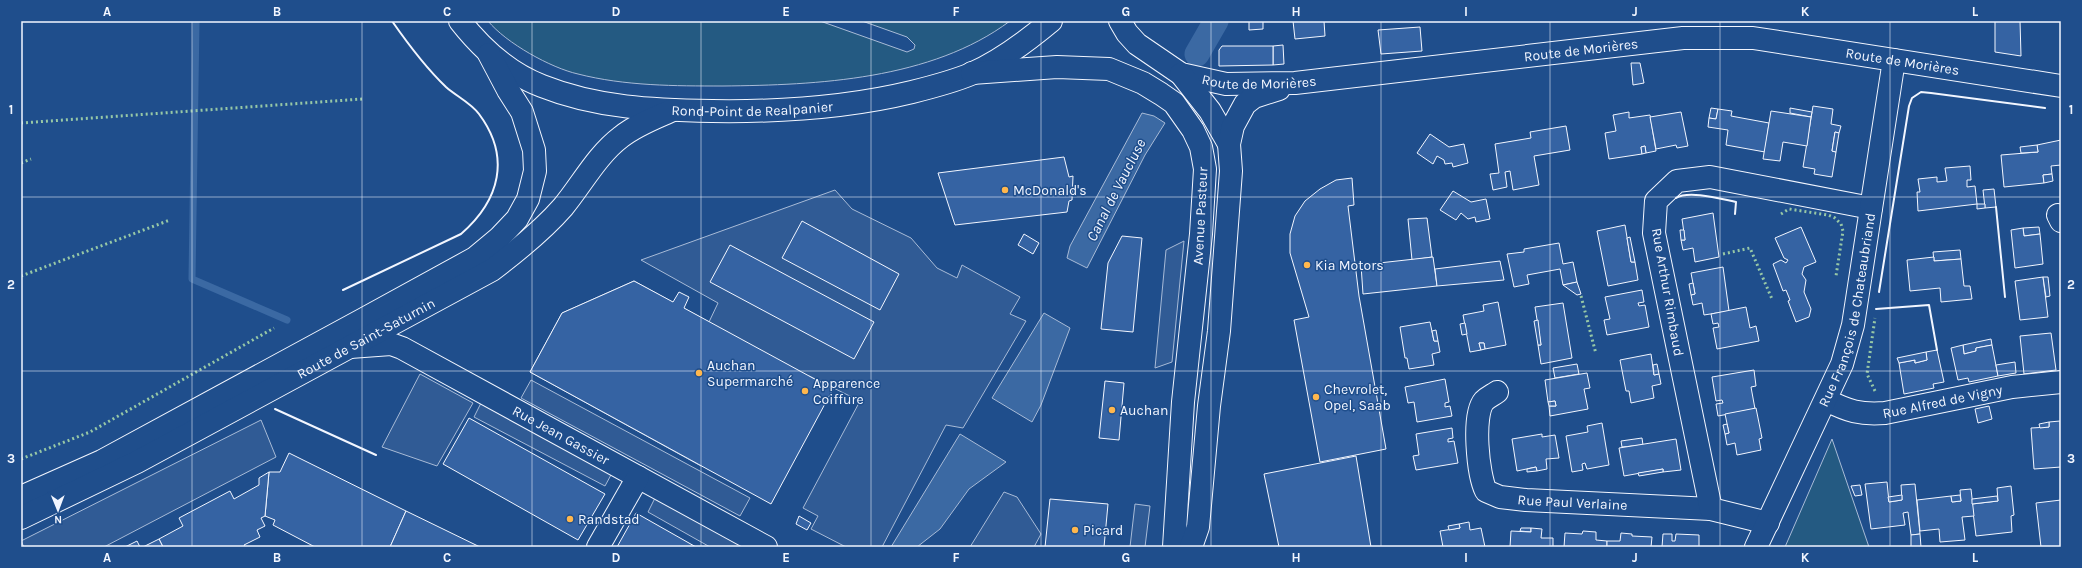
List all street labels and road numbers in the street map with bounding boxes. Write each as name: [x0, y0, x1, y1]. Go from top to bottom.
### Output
street label: Route de Morières: [1523, 35, 1639, 65]
street label: Route de Morières: [1844, 45, 1960, 79]
street label: Route de Morières: [1200, 71, 1317, 93]
street label: Rond-Point de Realpanier: [671, 98, 835, 120]
street label: Avenue Pasteur: [1189, 166, 1212, 266]
street label: Rue François de Chateaubriand: [1815, 212, 1879, 410]
street label: Rue Arthur Rimbaud: [1648, 227, 1687, 358]
street label: Route de Saint-Saturnin: [294, 294, 438, 383]
street label: Rue Alfred de Vigny: [1881, 381, 2004, 422]
street label: Rue Jean Gassier: [509, 402, 613, 469]
street label: Rue Paul Verlaine: [1517, 491, 1628, 514]

